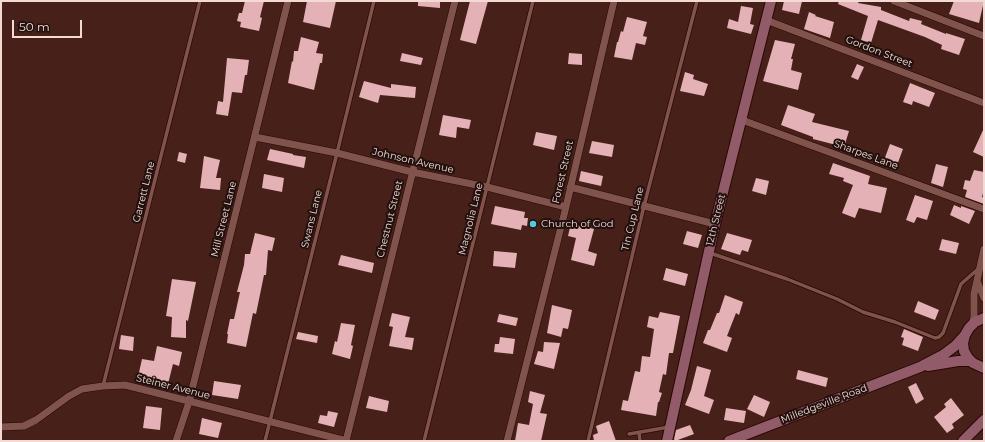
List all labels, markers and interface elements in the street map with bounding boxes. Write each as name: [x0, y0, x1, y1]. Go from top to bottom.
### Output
scale bar: [14, 12, 84, 38]
text: 50 m: [19, 19, 50, 34]
street label: Gordon Street: [844, 34, 914, 70]
street label: Sharpes Lane: [832, 138, 900, 172]
street label: Forest Street: [550, 139, 576, 205]
street label: Johnson Avenue: [371, 146, 455, 176]
street label: Garrett Lane: [131, 160, 157, 224]
street label: Chestnut Street: [375, 179, 405, 259]
street label: Mill Street Lane: [209, 180, 239, 258]
street label: Magnolia Lane: [456, 182, 486, 256]
street label: Tin Cup Lane: [619, 186, 647, 252]
street label: Swans Lane: [299, 189, 325, 249]
street label: 12th Street: [704, 193, 728, 247]
place label: Church of God: [541, 218, 613, 230]
marker: Church of God: [528, 219, 538, 229]
street label: Steiner Avenue: [135, 372, 211, 402]
street label: Milledgeville Road: [779, 382, 869, 426]

